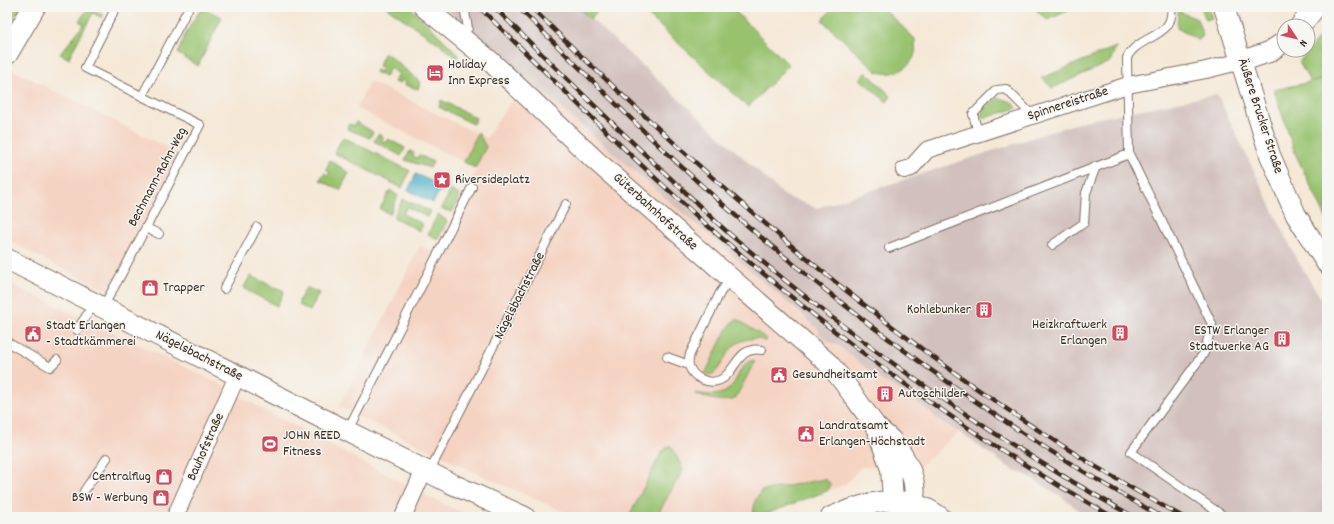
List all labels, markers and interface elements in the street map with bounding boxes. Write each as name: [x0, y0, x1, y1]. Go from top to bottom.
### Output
north arrow: [1276, 18, 1316, 58]
text: N: [1294, 36, 1311, 50]
place label: Holiday Inn Express: [448, 55, 510, 91]
street label: Äußere Brucker Straße: [1232, 56, 1288, 176]
hotel icon: Holiday Inn Express: [425, 63, 445, 83]
street label: Spinnereistraße: [1025, 82, 1111, 126]
street label: Bechmann-Rahn-Weg: [123, 124, 193, 230]
street label: Güterbahnhofstraße: [608, 168, 702, 256]
place icon: Riversideplatz: [432, 170, 452, 190]
place label: Riversideplatz: [455, 170, 530, 190]
street label: Nägelsbachstraße: [489, 249, 551, 343]
shop icon: Trapper: [140, 278, 160, 298]
place label: Trapper: [163, 278, 205, 298]
place label: Kohlebunker: [907, 300, 972, 320]
building icon: Kohlebunker: [974, 300, 994, 320]
place label: Heizkraftwerk Erlangen: [1032, 315, 1107, 351]
place label: Stadt Erlangen - Stadtkämmerei: [46, 316, 136, 352]
place label: ESTW Erlanger Stadtwerke AG: [1189, 321, 1270, 357]
building icon: Heizkraftwerk Erlangen: [1110, 323, 1130, 343]
public building icon: Stadt Erlangen - Stadtkämmerei: [23, 324, 43, 344]
street label: Nägelsbachstraße: [152, 325, 246, 387]
building icon: ESTW Erlanger Stadtwerke AG: [1272, 329, 1292, 349]
public building icon: Gesundheitsamt: [769, 365, 789, 385]
place label: Gesundheitsamt: [792, 365, 878, 385]
building icon: Autoschilder: [875, 384, 895, 404]
place label: Autoschilder: [898, 384, 966, 404]
street label: Bauhofstraße: [182, 410, 230, 484]
place label: Landratsamt Erlangen-Höchstadt: [819, 416, 925, 452]
public building icon: Landratsamt Erlangen-Höchstadt: [796, 424, 816, 444]
place label: JOHN REED Fitness: [283, 426, 340, 462]
sports icon: JOHN REED Fitness: [260, 434, 280, 454]
place label: Centralflug: [92, 467, 151, 487]
shop icon: Centralflug: [154, 467, 174, 487]
place label: BSW - Werbung: [72, 488, 148, 508]
shop icon: BSW - Werbung: [151, 488, 171, 508]

